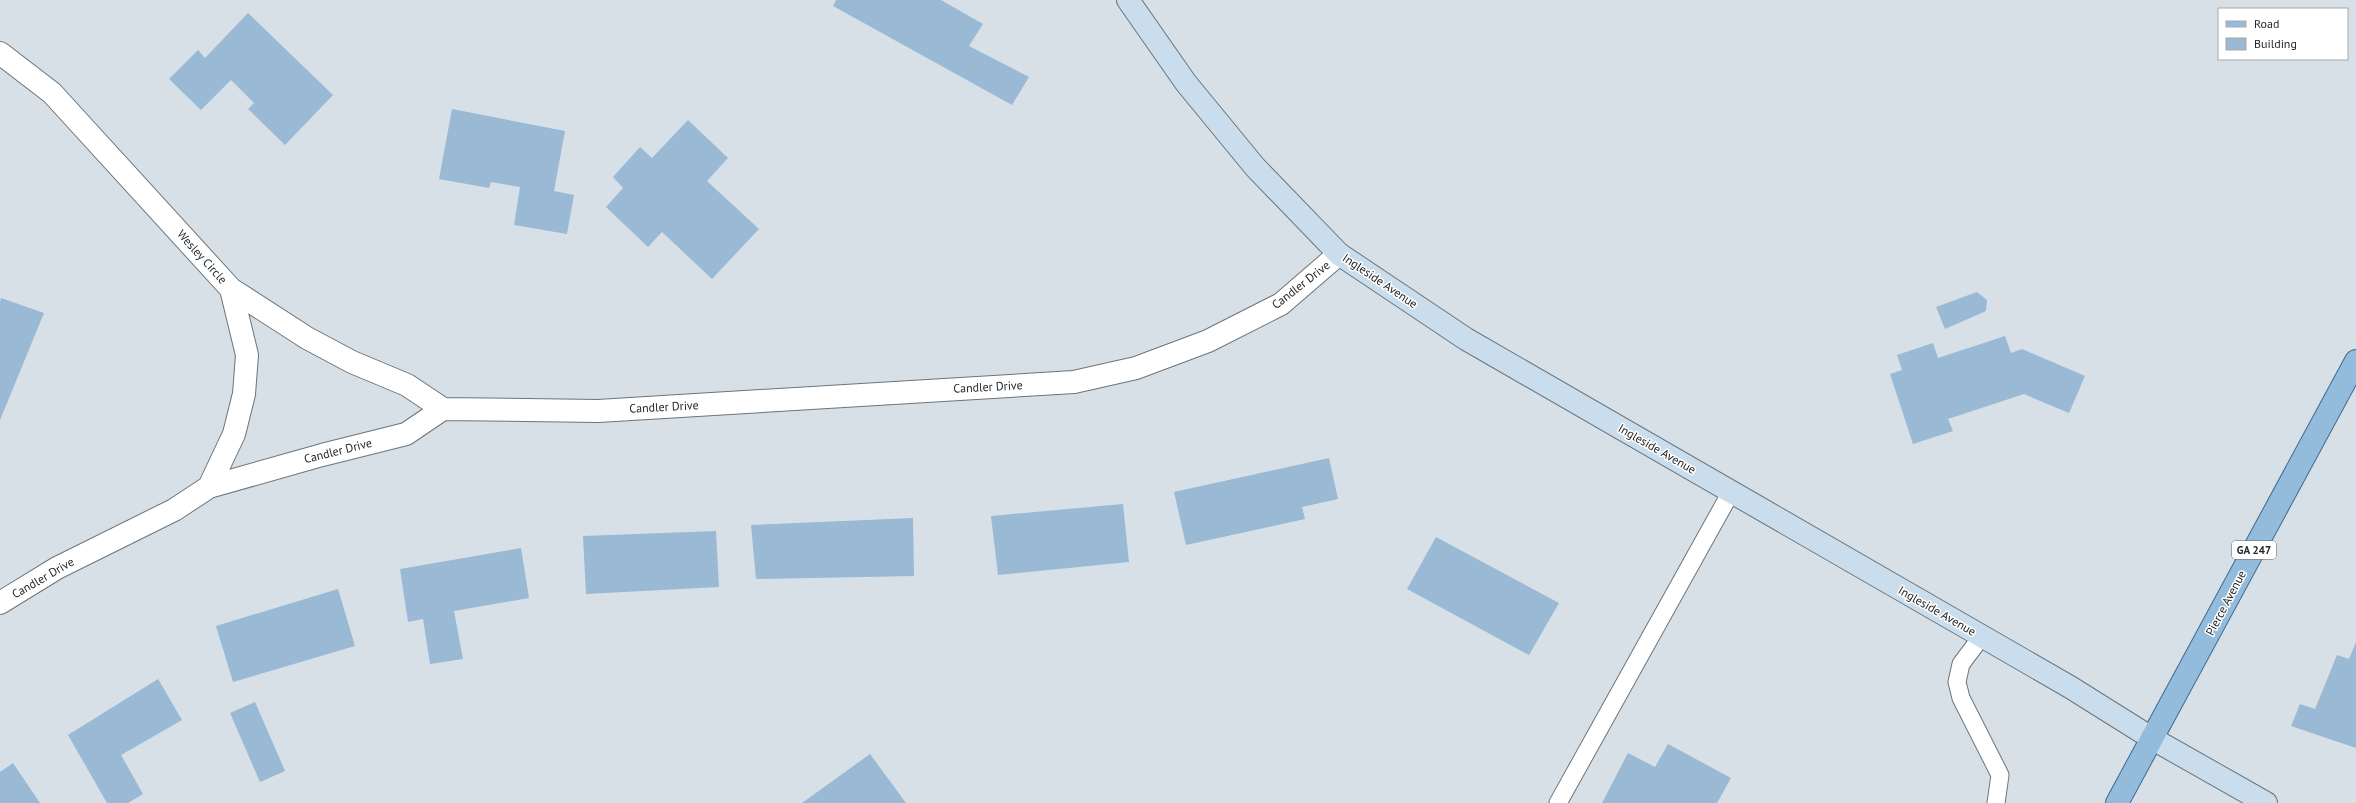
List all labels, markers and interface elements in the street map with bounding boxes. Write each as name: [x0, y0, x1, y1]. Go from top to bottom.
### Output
legend: [2218, 8, 2348, 60]
text: Road: [2254, 16, 2279, 31]
text: Building: [2254, 36, 2297, 51]
street label: Wesley Circle: [174, 227, 231, 287]
street label: Ingleside Avenue: [1340, 250, 1421, 311]
street label: Candler Drive: [1269, 257, 1333, 312]
street label: Candler Drive: [953, 377, 1023, 396]
street label: Candler Drive: [629, 397, 699, 416]
street label: Ingleside Avenue: [1616, 420, 1699, 477]
street label: Candler Drive: [302, 435, 373, 466]
road number: GA 247: [2232, 541, 2276, 559]
street label: Candler Drive: [9, 554, 77, 601]
street label: Pierce Avenue: [2202, 568, 2249, 638]
street label: Ingleside Avenue: [1896, 582, 1979, 639]

